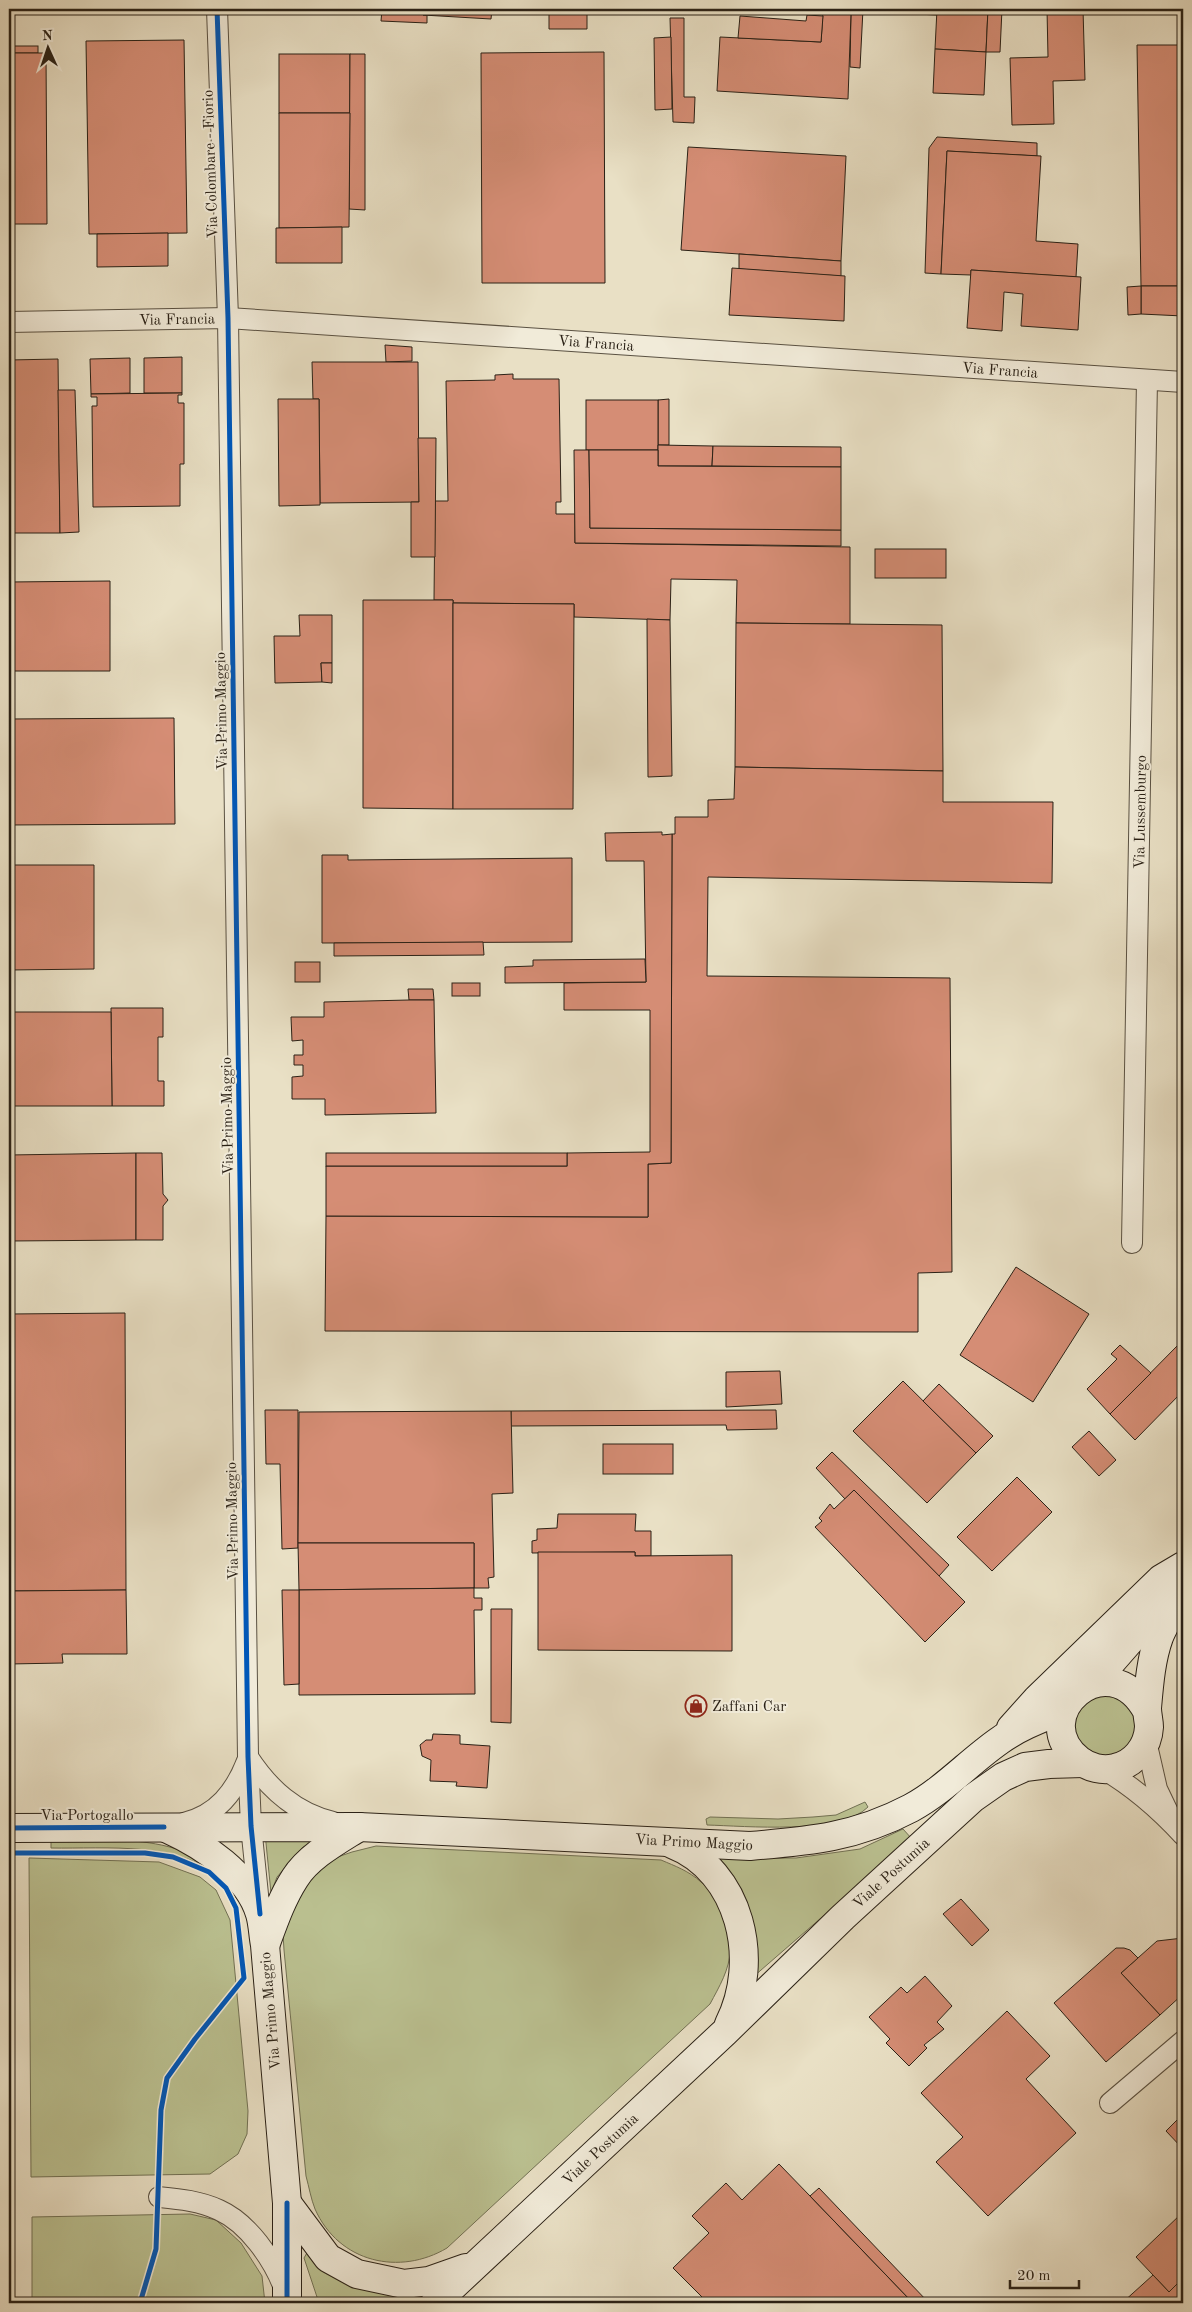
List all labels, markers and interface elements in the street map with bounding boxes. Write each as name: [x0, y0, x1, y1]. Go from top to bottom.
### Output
north arrow: [22, 22, 72, 72]
text: N: [42, 29, 53, 43]
street label: Via Colombare - Fiorio: [201, 89, 222, 239]
street label: Via Francia: [139, 312, 216, 329]
street label: Via Francia: [557, 334, 635, 355]
street label: Via Francia: [961, 361, 1039, 382]
street label: Via Primo Maggio: [214, 652, 231, 770]
street label: Via Lussemburgo: [1133, 755, 1150, 869]
street label: Via Primo Maggio: [220, 1057, 237, 1175]
street label: Via Primo Maggio: [225, 1462, 242, 1580]
shop icon: Zaffani Car: [684, 1694, 708, 1718]
place label: Zaffani Car: [712, 1700, 786, 1715]
street label: Via Portogallo: [40, 1809, 134, 1824]
street label: Via Primo Maggio: [635, 1833, 753, 1854]
street label: Viale Postumia: [851, 1836, 934, 1912]
street label: Via Primo Maggio: [259, 1951, 284, 2070]
street label: Viale Postumia: [560, 2111, 642, 2189]
scale bar: [1010, 2257, 1078, 2289]
text: 20 m: [1017, 2269, 1051, 2284]

